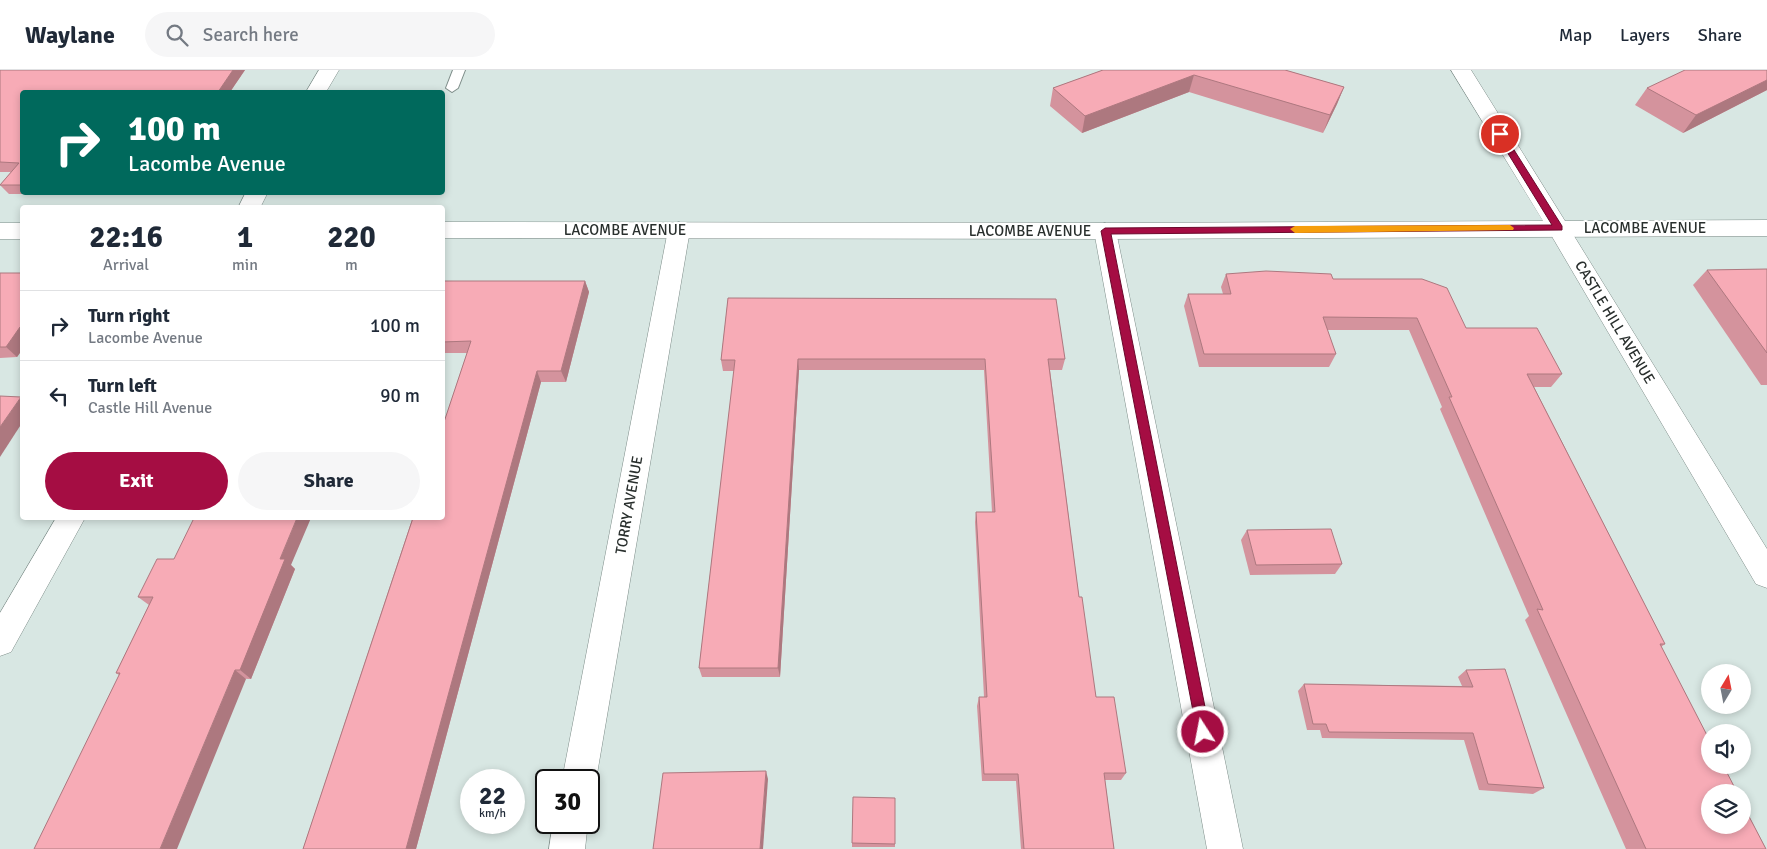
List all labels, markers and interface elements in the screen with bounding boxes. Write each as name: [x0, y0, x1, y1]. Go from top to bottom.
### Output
search box: [145, 12, 495, 57]
text: Waylane: [25, 20, 115, 50]
icon: search: [163, 21, 191, 49]
text: Search here: [203, 23, 299, 47]
text: Map: [1559, 24, 1592, 46]
text: Layers: [1620, 24, 1670, 46]
text: Share: [1698, 24, 1742, 46]
text: 100 m: [128, 107, 221, 150]
icon: right: [45, 110, 110, 175]
pin: [1479, 113, 1521, 155]
icon: arrive: [1486, 120, 1514, 148]
text: Lacombe Avenue: [128, 150, 286, 177]
text: 22:16: [89, 219, 163, 256]
text: 1: [237, 219, 253, 256]
text: 220: [327, 219, 376, 256]
street label: LACOMBE AVENUE: [1584, 219, 1706, 237]
street label: LACOMBE AVENUE: [564, 221, 686, 239]
street label: LACOMBE AVENUE: [969, 222, 1091, 240]
text: Arrival: [103, 255, 149, 275]
text: min: [232, 255, 258, 275]
text: m: [345, 255, 358, 275]
street label: CASTLE HILL AVENUE: [1571, 257, 1659, 387]
text: Turn right: [88, 304, 170, 328]
icon: right: [45, 312, 73, 340]
text: 100 m: [370, 314, 420, 338]
text: Lacombe Avenue: [88, 328, 203, 348]
text: Turn left: [88, 374, 157, 398]
icon: left: [45, 382, 73, 410]
text: 90 m: [380, 384, 420, 408]
text: Castle Hill Avenue: [88, 398, 212, 418]
button: Exit: [45, 452, 228, 510]
button: Share: [238, 452, 420, 510]
street label: TORRY AVENUE: [611, 454, 647, 556]
north arrow: [1701, 664, 1751, 714]
map controls: [1701, 664, 1751, 834]
position arrow: [1176, 705, 1228, 757]
button: sound: [1701, 724, 1751, 774]
speed limit sign: 30: [535, 769, 600, 834]
text: 22: [479, 780, 506, 811]
button: layers: [1701, 784, 1751, 834]
text: km/h: [479, 806, 506, 821]

